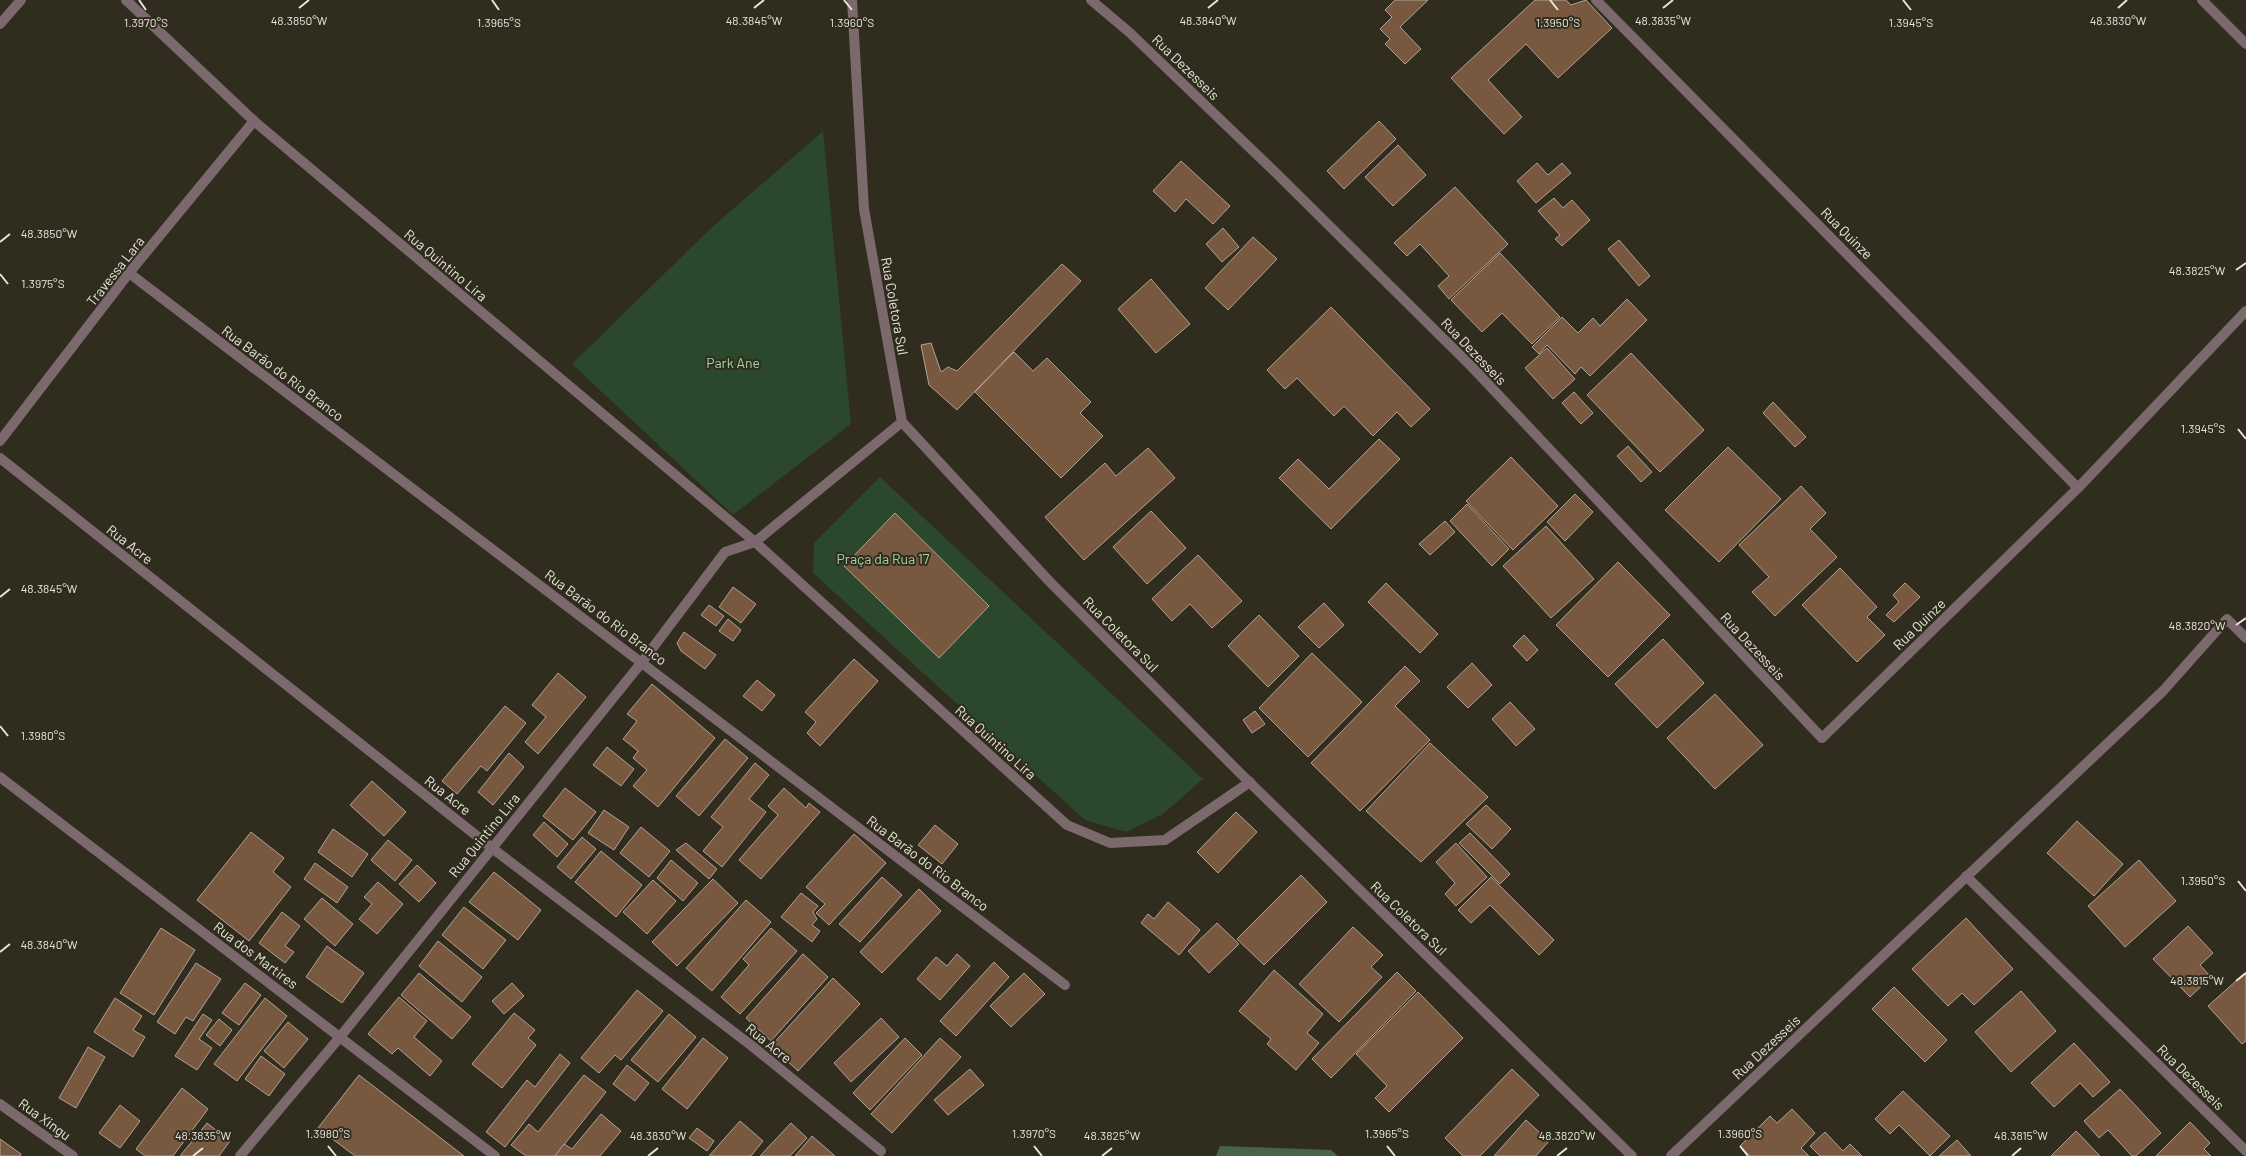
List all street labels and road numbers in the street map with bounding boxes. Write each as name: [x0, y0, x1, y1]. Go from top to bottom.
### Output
street label: Rua Dezesseis: [1149, 31, 1223, 103]
street label: Rua Quinze: [1818, 204, 1876, 262]
street label: Rua Quintino Lira: [401, 225, 491, 305]
street label: Travessa Lara: [83, 233, 147, 309]
street label: Rua Coletora Sul: [878, 256, 912, 356]
street label: Rua Dezesseis: [1438, 314, 1510, 388]
street label: Rua Barão do Rio Branco: [219, 322, 347, 424]
street label: Rua Acre: [103, 521, 157, 567]
street label: Rua Barão do Rio Branco: [542, 566, 670, 668]
street label: Rua Coletora Sul: [1080, 593, 1162, 675]
street label: Rua Quinze: [1889, 595, 1949, 653]
street label: Rua Dezesseis: [1717, 608, 1789, 684]
street label: Rua Quintino Lira: [952, 701, 1040, 783]
street label: Rua Acre: [421, 772, 475, 818]
street label: Rua Quintino Lira: [445, 790, 523, 880]
street label: Rua Barão do Rio Branco: [864, 812, 992, 914]
street label: Rua Coletora Sul: [1367, 877, 1451, 959]
street label: Rua dos Martires: [211, 918, 302, 992]
street label: Rua Dezesseis: [1728, 1011, 1804, 1083]
street label: Rua Acre: [743, 1019, 795, 1067]
street label: Rua Dezesseis: [2154, 1041, 2228, 1113]
street label: Rua Xingu: [16, 1094, 74, 1144]

